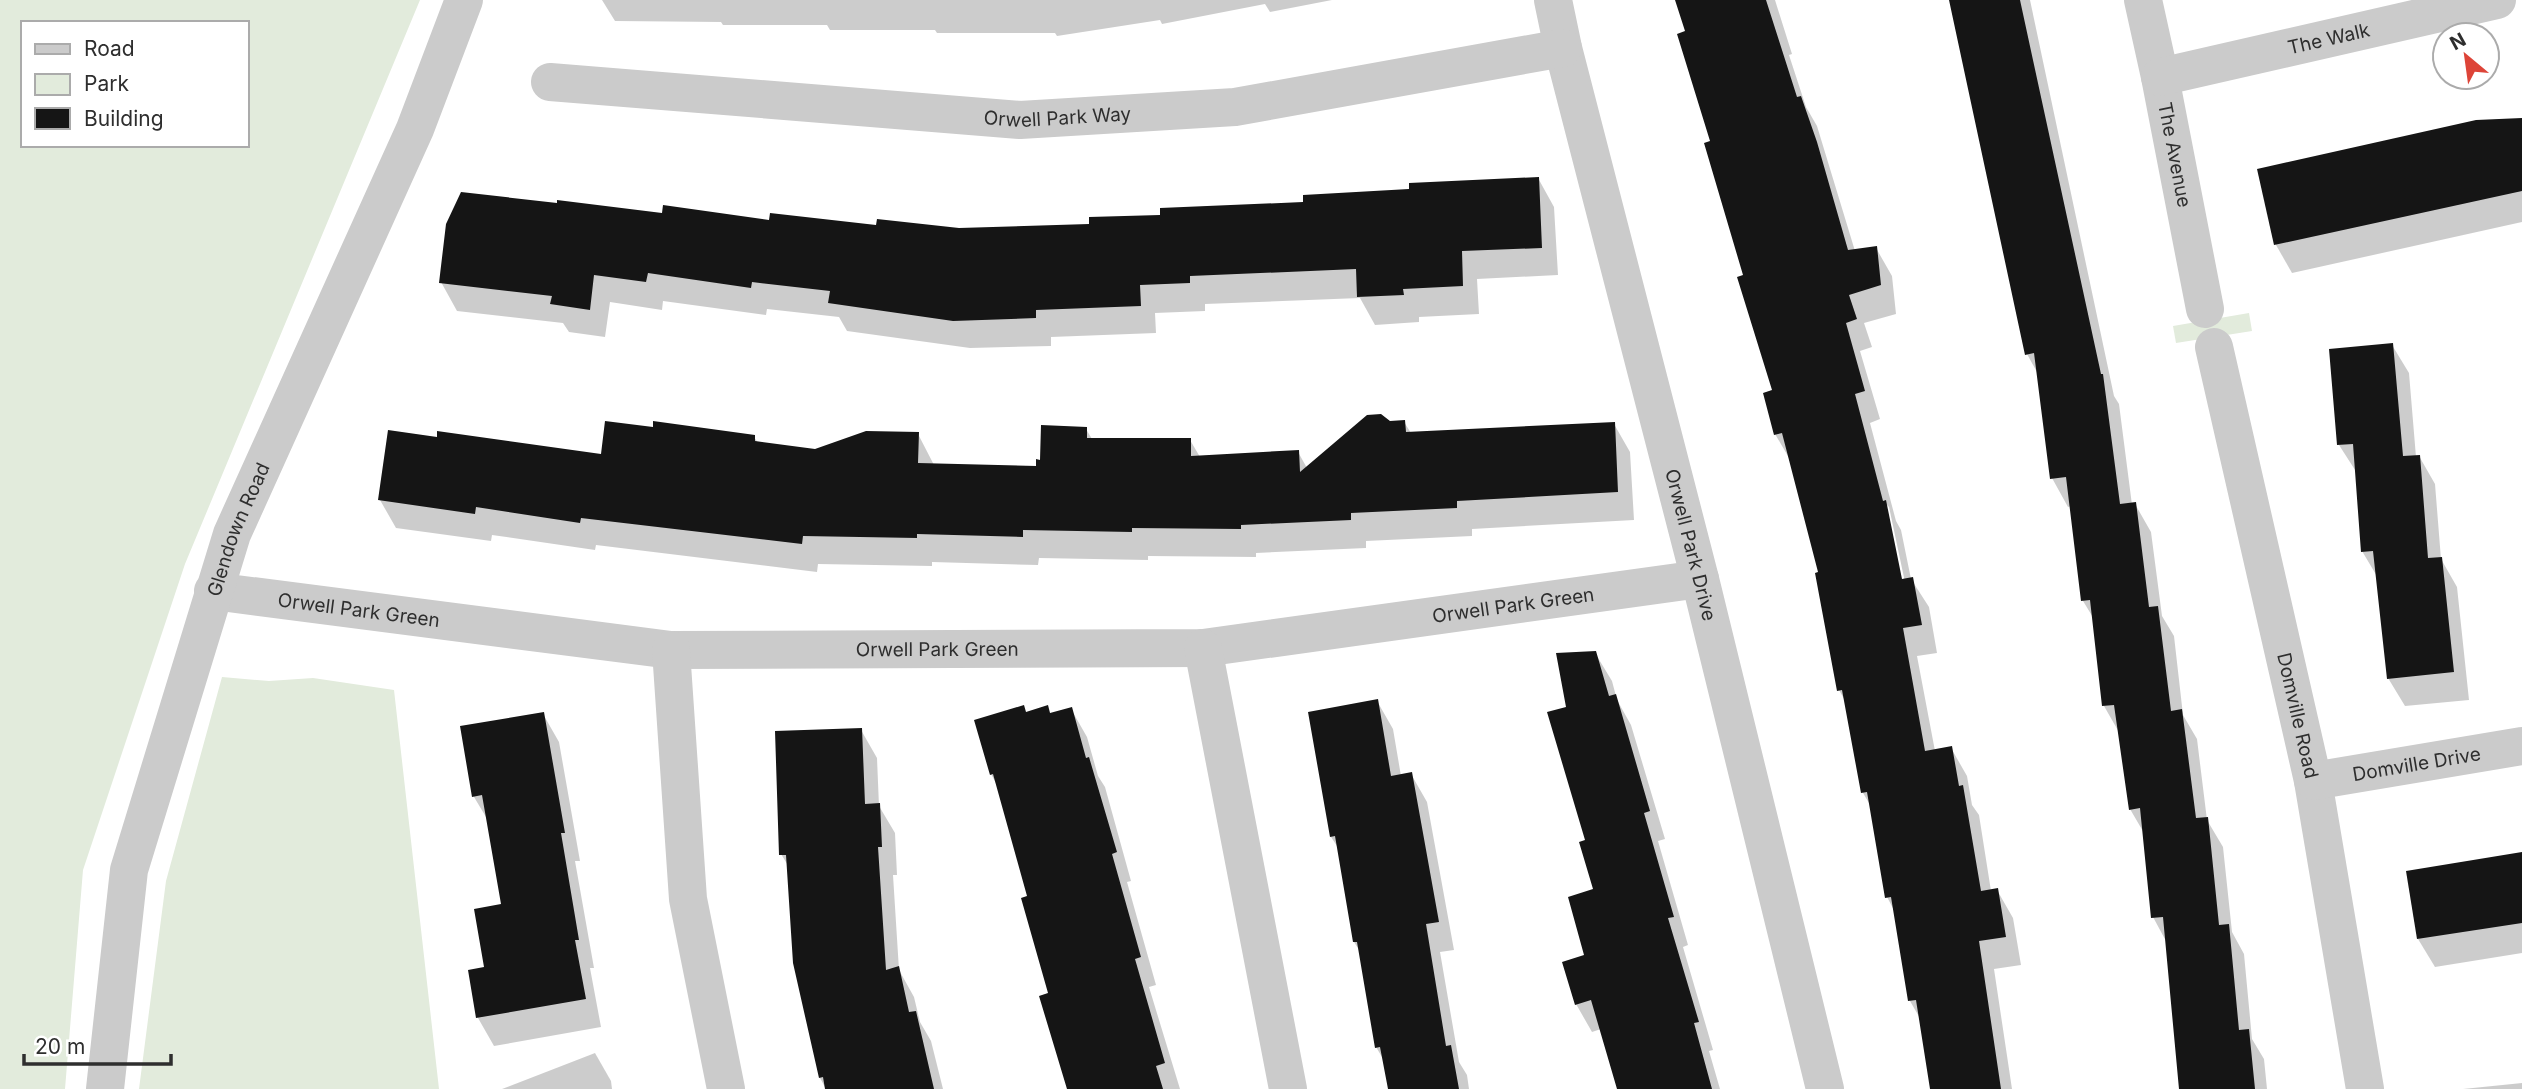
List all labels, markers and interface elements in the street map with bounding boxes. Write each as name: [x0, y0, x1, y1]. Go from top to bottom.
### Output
street label: The Walk: [2285, 18, 2372, 59]
legend: [21, 21, 248, 147]
north arrow: [2431, 21, 2501, 91]
text: N: [2446, 28, 2470, 55]
text: Road: [84, 36, 135, 61]
text: Park: [84, 71, 129, 96]
street label: The Avenue: [2154, 100, 2197, 209]
street label: Orwell Park Way: [983, 102, 1132, 132]
text: Building: [84, 106, 164, 131]
street label: Glendown Road: [202, 459, 274, 599]
street label: Orwell Park Drive: [1661, 466, 1721, 623]
street label: Orwell Park Green: [1431, 582, 1596, 628]
street label: Orwell Park Green: [276, 588, 441, 632]
street label: Orwell Park Green: [856, 637, 1019, 661]
street label: Domville Road: [2273, 650, 2324, 781]
street label: Domville Drive: [2351, 742, 2482, 786]
scale bar: [24, 1023, 172, 1066]
text: 20 m: [35, 1034, 85, 1059]

